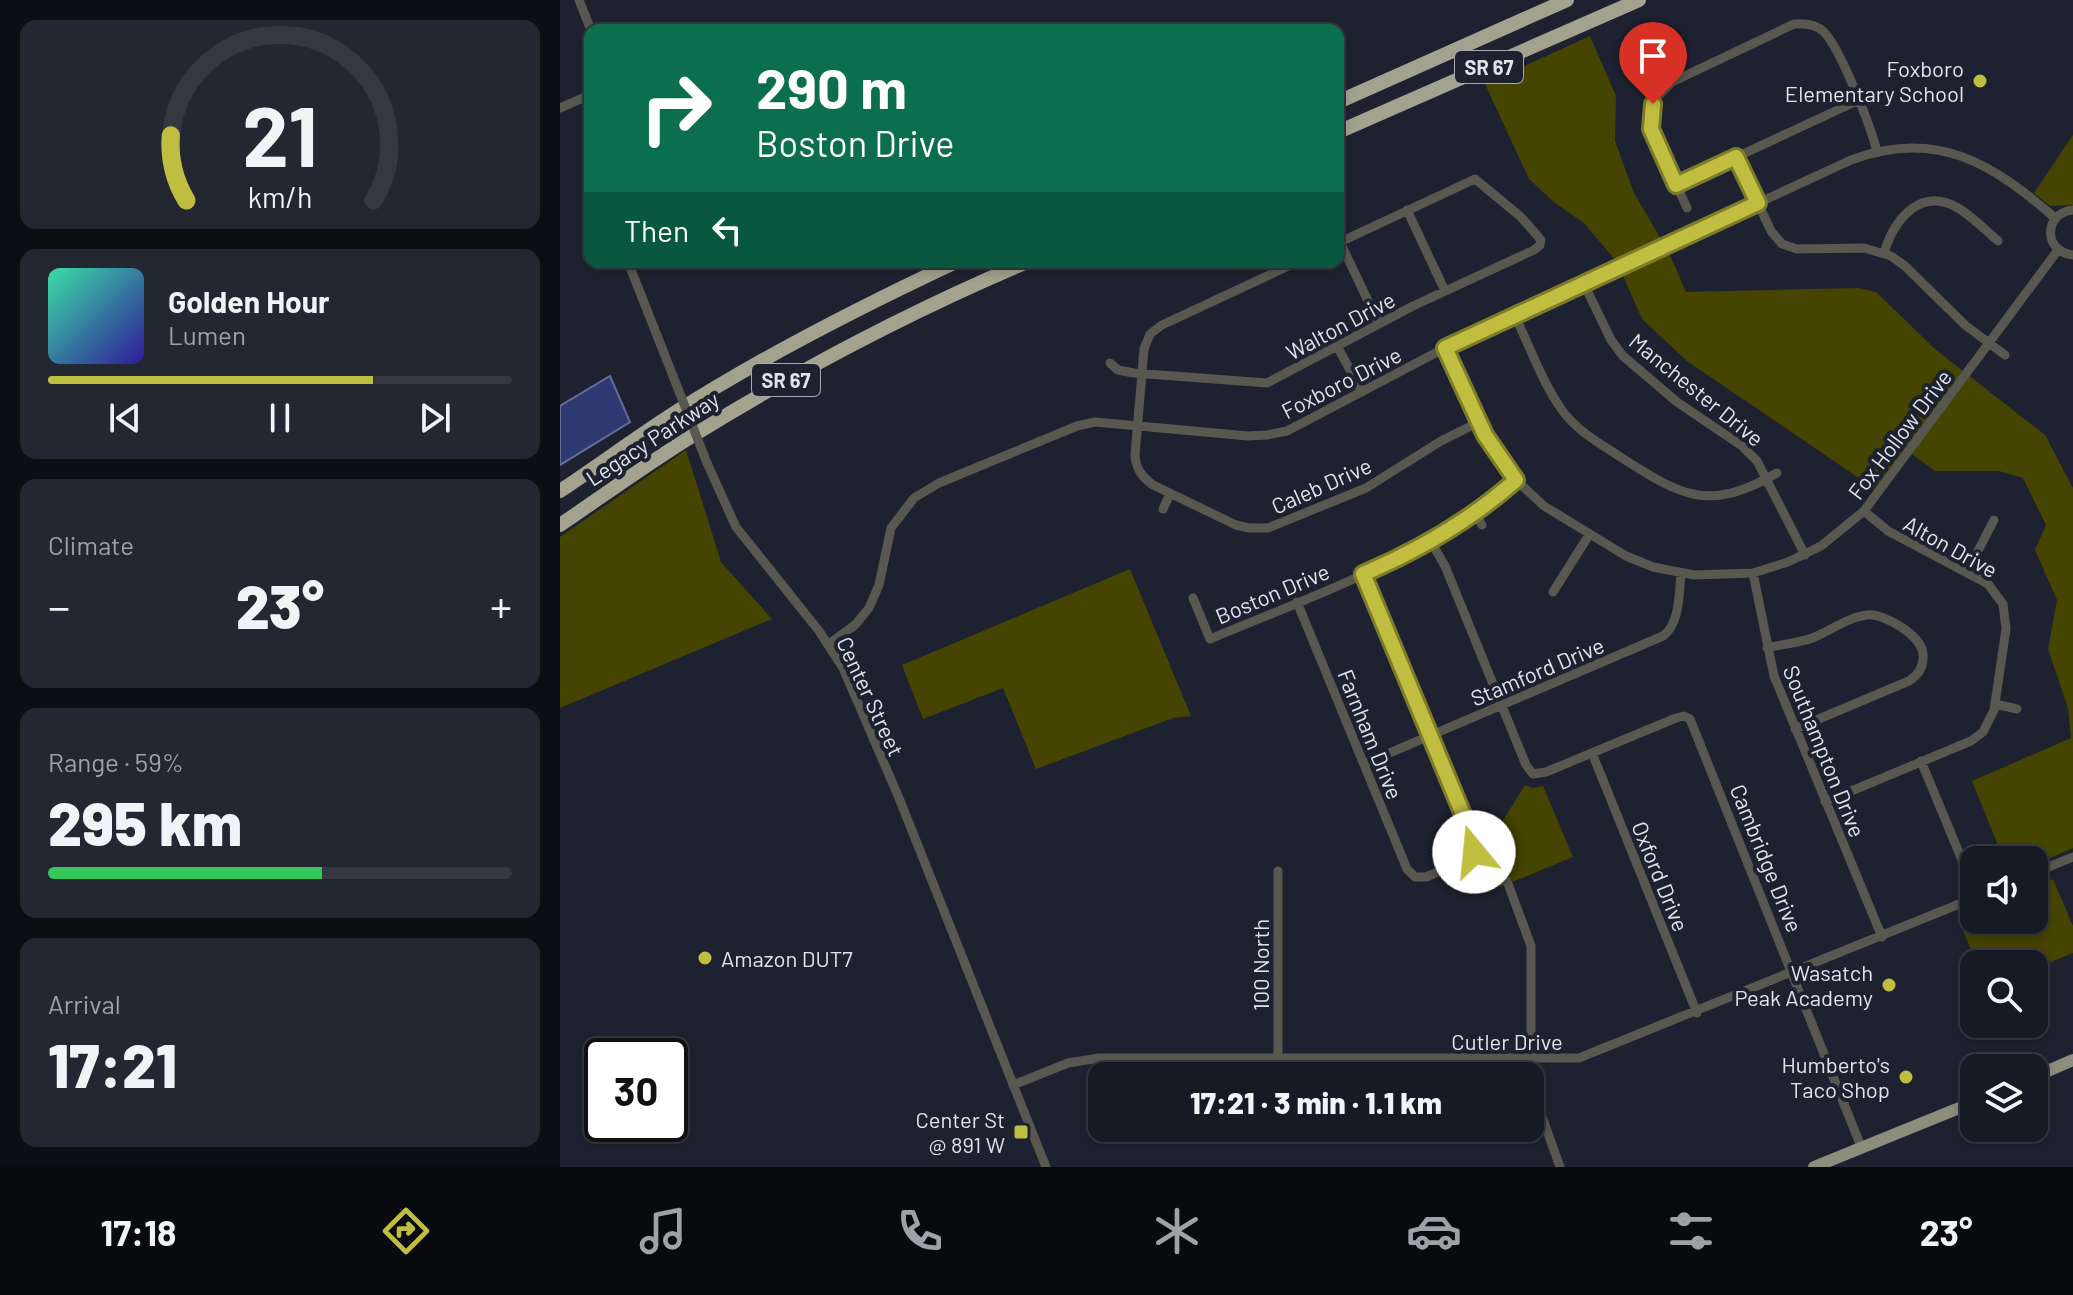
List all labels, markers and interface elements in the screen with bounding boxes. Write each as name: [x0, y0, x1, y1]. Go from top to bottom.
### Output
pin: [1619, 22, 1687, 104]
icon: arrive: [1631, 34, 1675, 78]
road number: SR 67: [1455, 51, 1523, 83]
text: 290 m: [756, 53, 907, 120]
place label: Foxboro Elementary School: [1785, 55, 1964, 106]
icon: right: [624, 56, 728, 160]
marker: Foxboro Elementary School: [1971, 72, 1989, 90]
text: 21: [242, 83, 318, 183]
text: Boston Drive: [756, 121, 954, 164]
text: km/h: [248, 179, 312, 214]
icon: left: [705, 208, 749, 252]
text: Then: [624, 212, 689, 248]
text: Golden Hour: [168, 283, 330, 319]
street label: Walton Drive: [1281, 285, 1399, 365]
text: Lumen: [168, 319, 246, 350]
street label: Manchester Drive: [1625, 327, 1769, 451]
street label: Foxboro Drive: [1277, 341, 1405, 423]
road number: SR 67: [752, 364, 820, 396]
street label: Fox Hollow Drive: [1842, 364, 1956, 504]
street label: Legacy Parkway: [581, 385, 723, 491]
icon: previous: [103, 396, 147, 440]
icon: pause: [258, 396, 302, 440]
icon: next: [413, 396, 457, 440]
street label: Caleb Drive: [1267, 451, 1375, 519]
street label: Alton Drive: [1899, 510, 2003, 582]
text: Climate: [48, 529, 134, 560]
street label: Boston Drive: [1211, 557, 1333, 629]
text: 23°: [236, 569, 324, 641]
text: −: [48, 579, 70, 632]
text: +: [490, 579, 512, 632]
street label: Stamford Drive: [1466, 631, 1608, 711]
street label: Center Street: [832, 632, 910, 760]
street label: Southampton Drive: [1779, 661, 1871, 841]
street label: Farnham Drive: [1333, 665, 1409, 803]
text: Range · 59%: [48, 746, 184, 777]
street label: Cambridge Drive: [1726, 780, 1808, 936]
text: 295 km: [48, 786, 242, 858]
position arrow: [1432, 810, 1516, 894]
street label: Oxford Drive: [1627, 817, 1695, 935]
map controls: [1960, 846, 2048, 1142]
button: sound: [1960, 846, 2048, 934]
street label: 100 North: [1247, 919, 1273, 1011]
place label: Amazon DUT7: [721, 945, 853, 971]
marker: Amazon DUT7: [696, 949, 714, 967]
button: search: [1960, 950, 2048, 1038]
place label: Wasatch Peak Academy: [1734, 959, 1873, 1010]
marker: Wasatch Peak Academy: [1880, 976, 1898, 994]
text: Arrival: [48, 988, 121, 1019]
text: 17:21: [48, 1028, 177, 1100]
street label: Cutler Drive: [1451, 1028, 1563, 1054]
speed limit sign: 30: [584, 1038, 688, 1142]
place label: Humberto's Taco Shop: [1781, 1051, 1890, 1102]
button: layers: [1960, 1054, 2048, 1142]
marker: Humberto's Taco Shop: [1897, 1068, 1915, 1086]
text: 17:21 · 3 min · 1.1 km: [1190, 1084, 1442, 1120]
place label: Center St @ 891 W: [915, 1106, 1005, 1157]
marker: Center St @ 891 W: [1012, 1123, 1030, 1141]
icon: directions: [378, 1203, 434, 1259]
icon: music: [635, 1203, 691, 1259]
icon: phone: [892, 1203, 948, 1259]
icon: climate: [1149, 1203, 1205, 1259]
icon: car: [1406, 1203, 1462, 1259]
icon: filters: [1663, 1203, 1719, 1259]
text: 17:18: [101, 1210, 176, 1253]
text: 23°: [1920, 1210, 1972, 1253]

